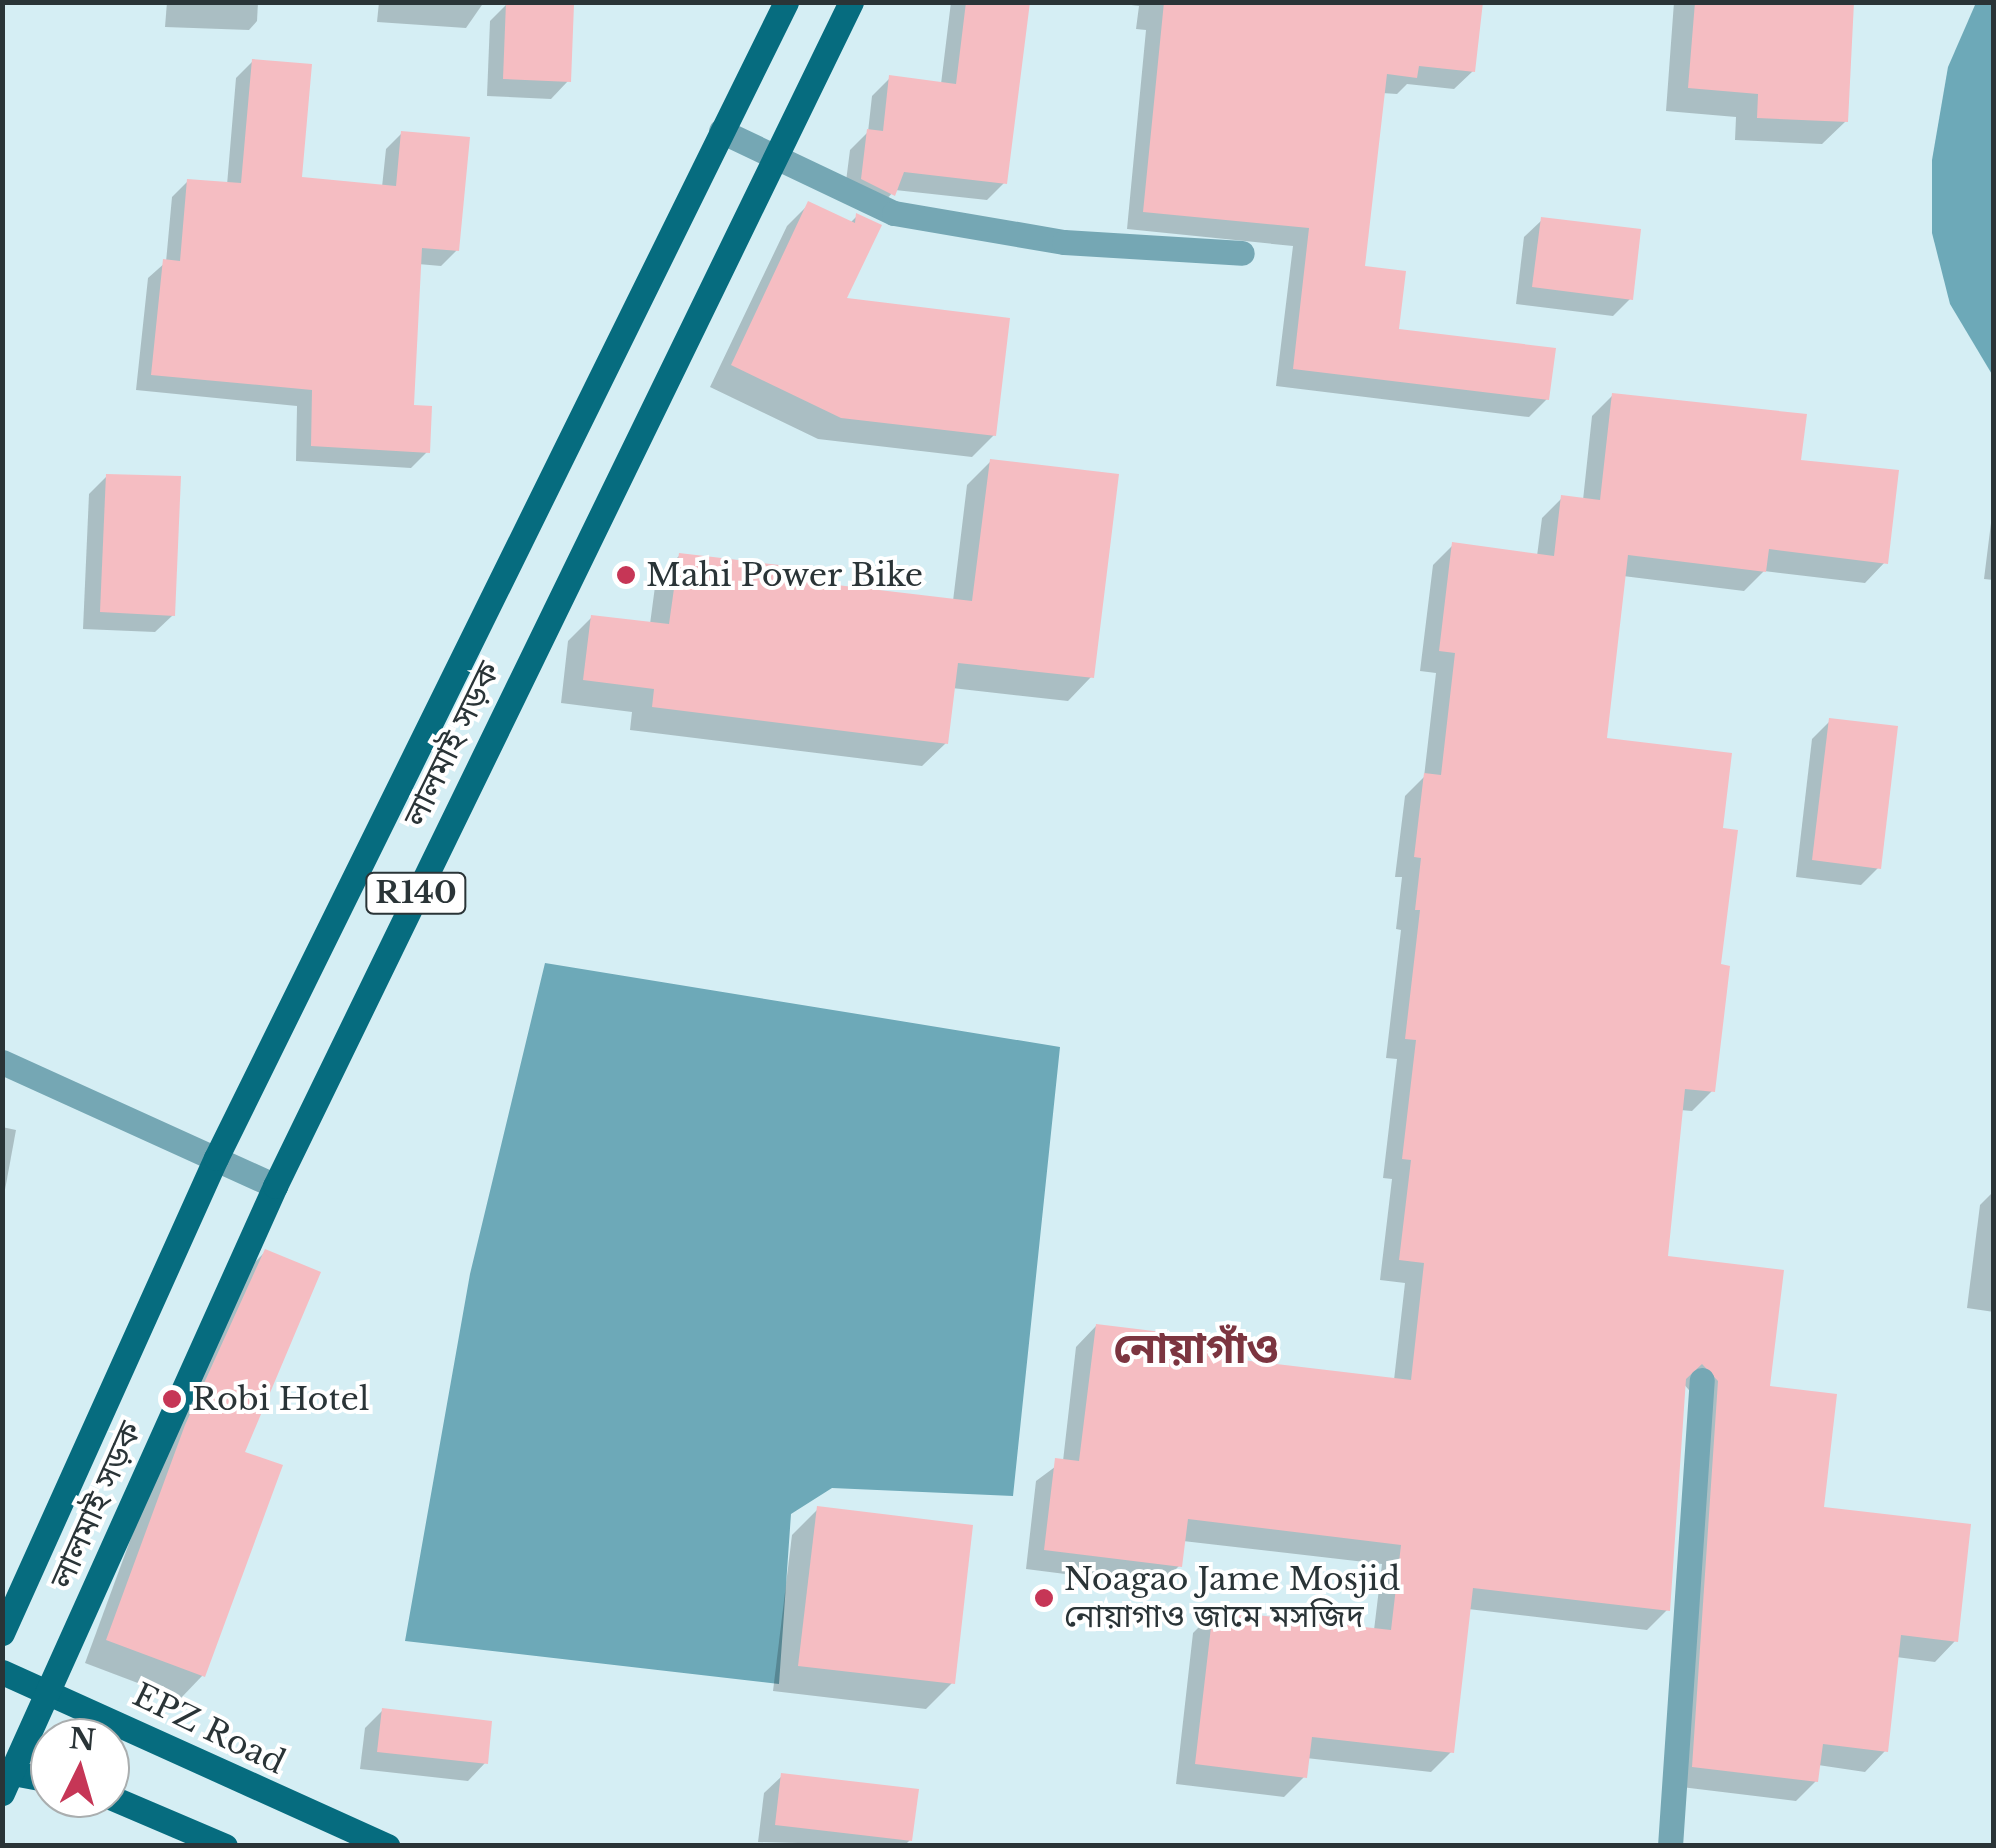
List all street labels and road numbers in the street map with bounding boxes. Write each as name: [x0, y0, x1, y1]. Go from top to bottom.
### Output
street label: লালমাই সড়ক: [396, 655, 508, 833]
road number: R140: [364, 868, 468, 918]
street label: লালমাই সড়ক: [42, 1416, 150, 1594]
street label: EPZ Road: [127, 1676, 291, 1782]

